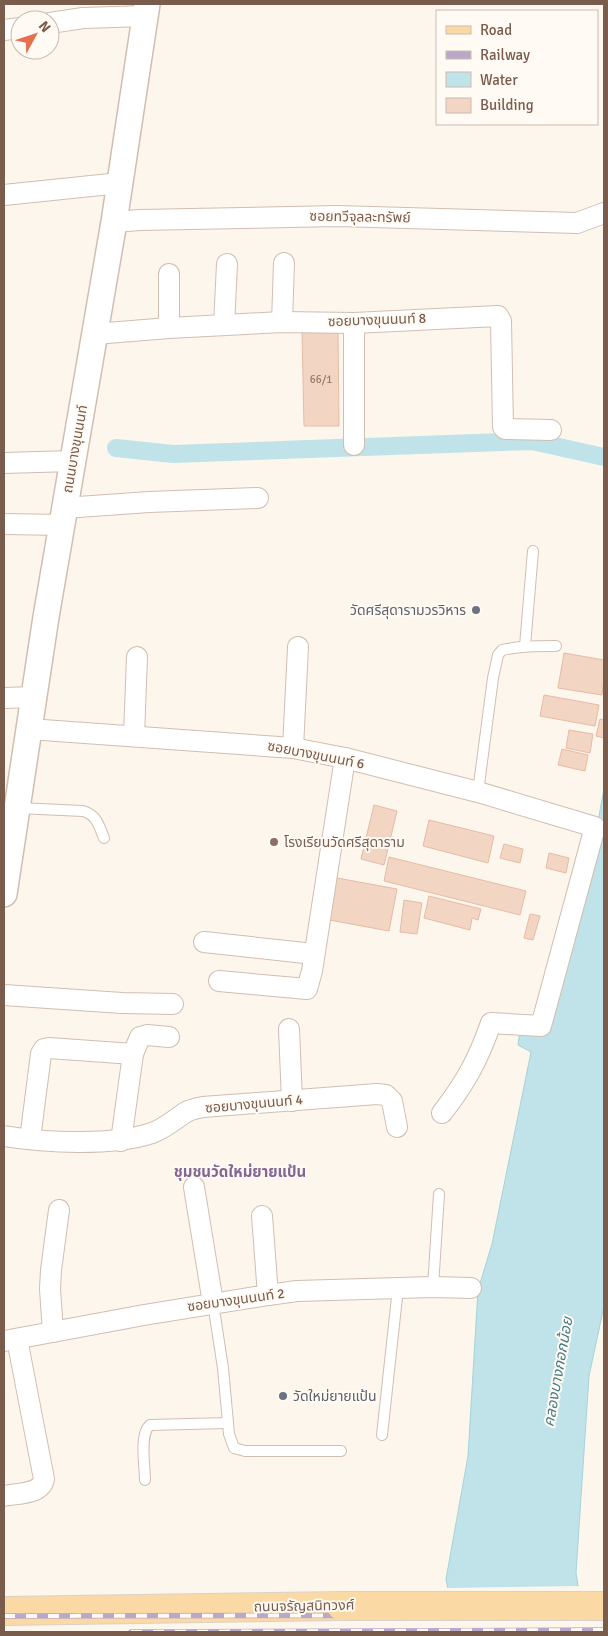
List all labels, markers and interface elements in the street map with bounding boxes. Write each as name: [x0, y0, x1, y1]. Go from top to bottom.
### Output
north arrow: [10, 10, 60, 60]
legend: [436, 10, 598, 125]
text: N: [35, 18, 54, 36]
text: Road: [480, 21, 512, 39]
text: Railway: [480, 46, 530, 64]
text: Water: [480, 71, 518, 89]
text: Building: [480, 96, 534, 114]
street label: ซอยทวีจุลละทรัพย์: [309, 208, 411, 226]
street label: ซอยบางขุนนนท์ 8: [328, 310, 426, 330]
house number: 66/1: [310, 373, 332, 386]
street label: ถนนบางขุนนนท์: [59, 404, 91, 494]
place label: วัดศรีสุดารามวรวิหาร: [350, 602, 466, 619]
marker: วัดศรีสุดารามวรวิหาร: [470, 604, 482, 616]
street label: ซอยบางขุนนนท์ 6: [266, 737, 366, 773]
place label: โรงเรียนวัดศรีสุดาราม: [284, 834, 405, 851]
marker: โรงเรียนวัดศรีสุดาราม: [268, 836, 280, 848]
street label: ซอยบางขุนนนท์ 4: [204, 1091, 304, 1117]
district label: ชุมชนวัดใหม่ยายแป้น: [174, 1163, 306, 1181]
street label: ซอยบางขุนนนท์ 2: [186, 1285, 286, 1315]
water label: คลองบางกอกน้อย: [540, 1315, 577, 1428]
place label: วัดใหม่ยายแป้น: [293, 1388, 377, 1405]
marker: วัดใหม่ยายแป้น: [277, 1390, 289, 1402]
street label: ถนนจรัญสนิทวงศ์: [253, 1597, 355, 1615]

